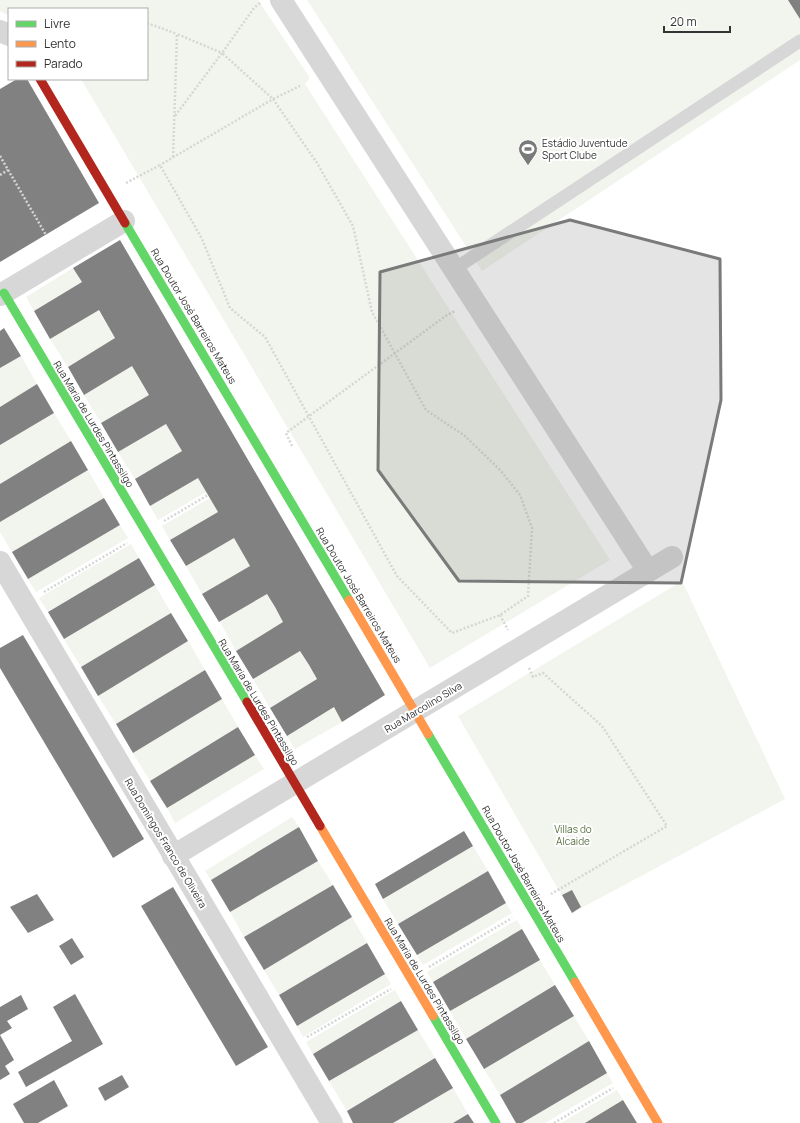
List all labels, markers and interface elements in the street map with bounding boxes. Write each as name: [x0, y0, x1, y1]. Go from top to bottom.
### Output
legend: [8, 8, 148, 80]
scale bar: [664, 8, 730, 34]
text: 20 m: [670, 13, 697, 30]
text: Livre: [44, 15, 70, 32]
text: Lento: [44, 35, 76, 52]
text: Parado: [44, 55, 83, 72]
place label: Estádio Juventude Sport Clube: [542, 136, 628, 162]
sports icon: Estádio Juventude Sport Clube: [517, 138, 539, 166]
street label: Rua Doutor José Barreiros Mateus: [148, 246, 240, 386]
street label: Rua Maria de Lurdes Pintassilgo: [51, 358, 138, 490]
street label: Rua Doutor José Barreiros Mateus: [313, 525, 405, 665]
street label: Rua Maria de Lurdes Pintassilgo: [216, 636, 303, 768]
street label: Rua Marcolino Silva: [382, 678, 464, 736]
street label: Rua Domingos Franco de Oliveira: [122, 775, 210, 911]
street label: Rua Doutor José Barreiros Mateus: [479, 803, 569, 945]
park label: Villas do Alcaide: [554, 822, 592, 848]
street label: Rua Maria de Lurdes Pintassilgo: [382, 915, 469, 1047]

